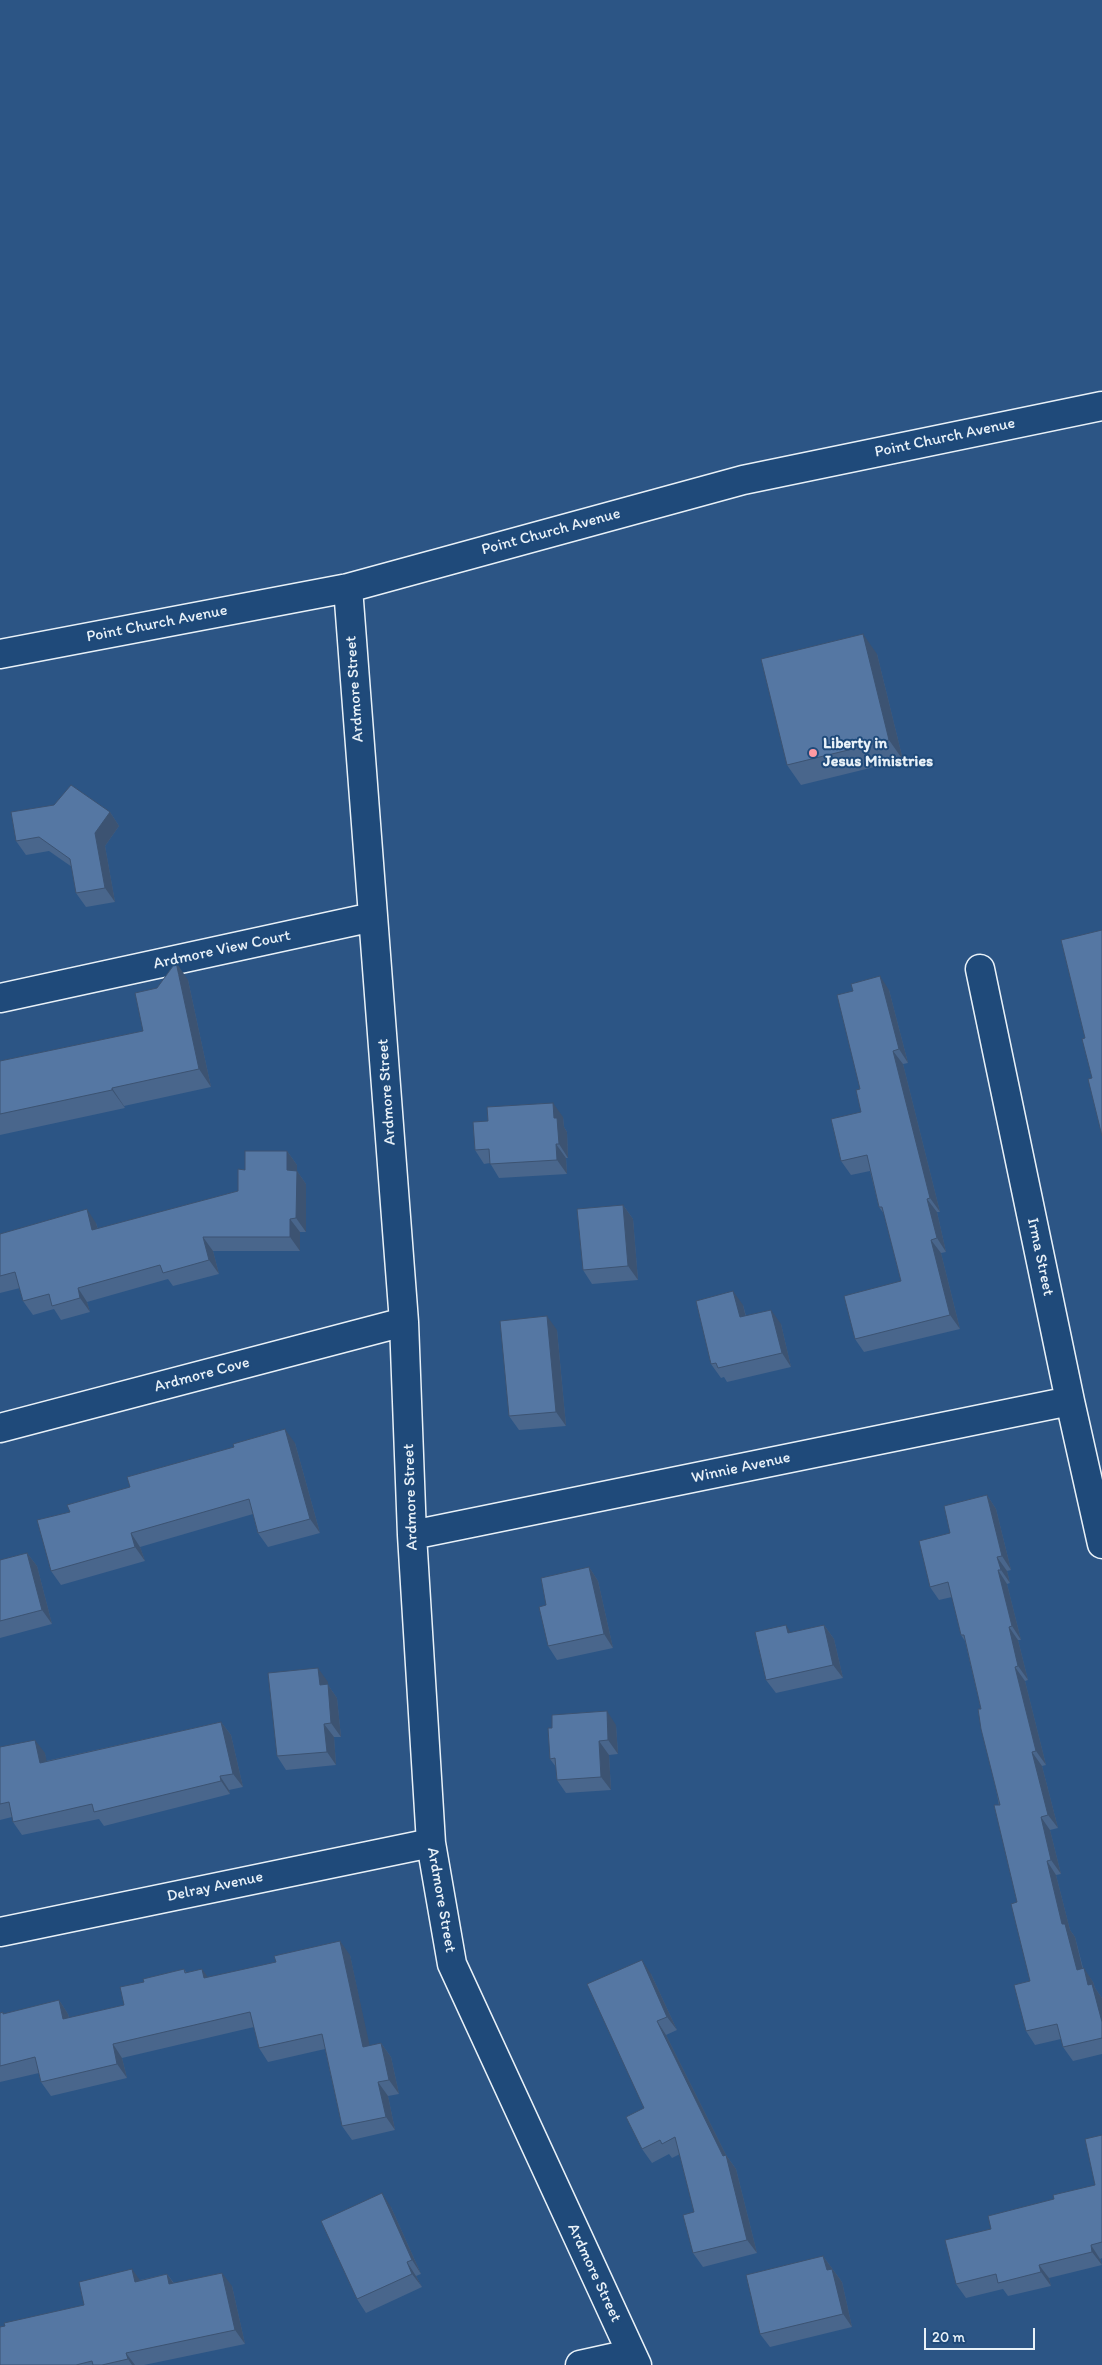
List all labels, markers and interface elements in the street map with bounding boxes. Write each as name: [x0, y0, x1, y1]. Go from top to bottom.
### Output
street label: Point Church Avenue: [873, 414, 1017, 462]
street label: Point Church Avenue: [479, 504, 623, 560]
street label: Point Church Avenue: [85, 601, 229, 647]
street label: Ardmore Street: [342, 635, 368, 743]
place label: Liberty in Jesus Ministries: [823, 734, 933, 772]
marker: Liberty in Jesus Ministries: [807, 747, 819, 759]
street label: Ardmore View Court: [152, 926, 292, 974]
street label: Ardmore Street: [374, 1038, 400, 1146]
street label: Irma Street: [1022, 1216, 1058, 1298]
street label: Ardmore Cove: [152, 1353, 252, 1397]
street label: Ardmore Street: [400, 1443, 422, 1551]
street label: Winnie Avenue: [690, 1448, 792, 1488]
street label: Ardmore Street: [422, 1846, 460, 1954]
street label: Delray Avenue: [165, 1867, 265, 1907]
street label: Ardmore Street: [563, 2221, 625, 2325]
scale bar: [927, 2318, 1038, 2350]
text: 20 m: [932, 2328, 965, 2346]

